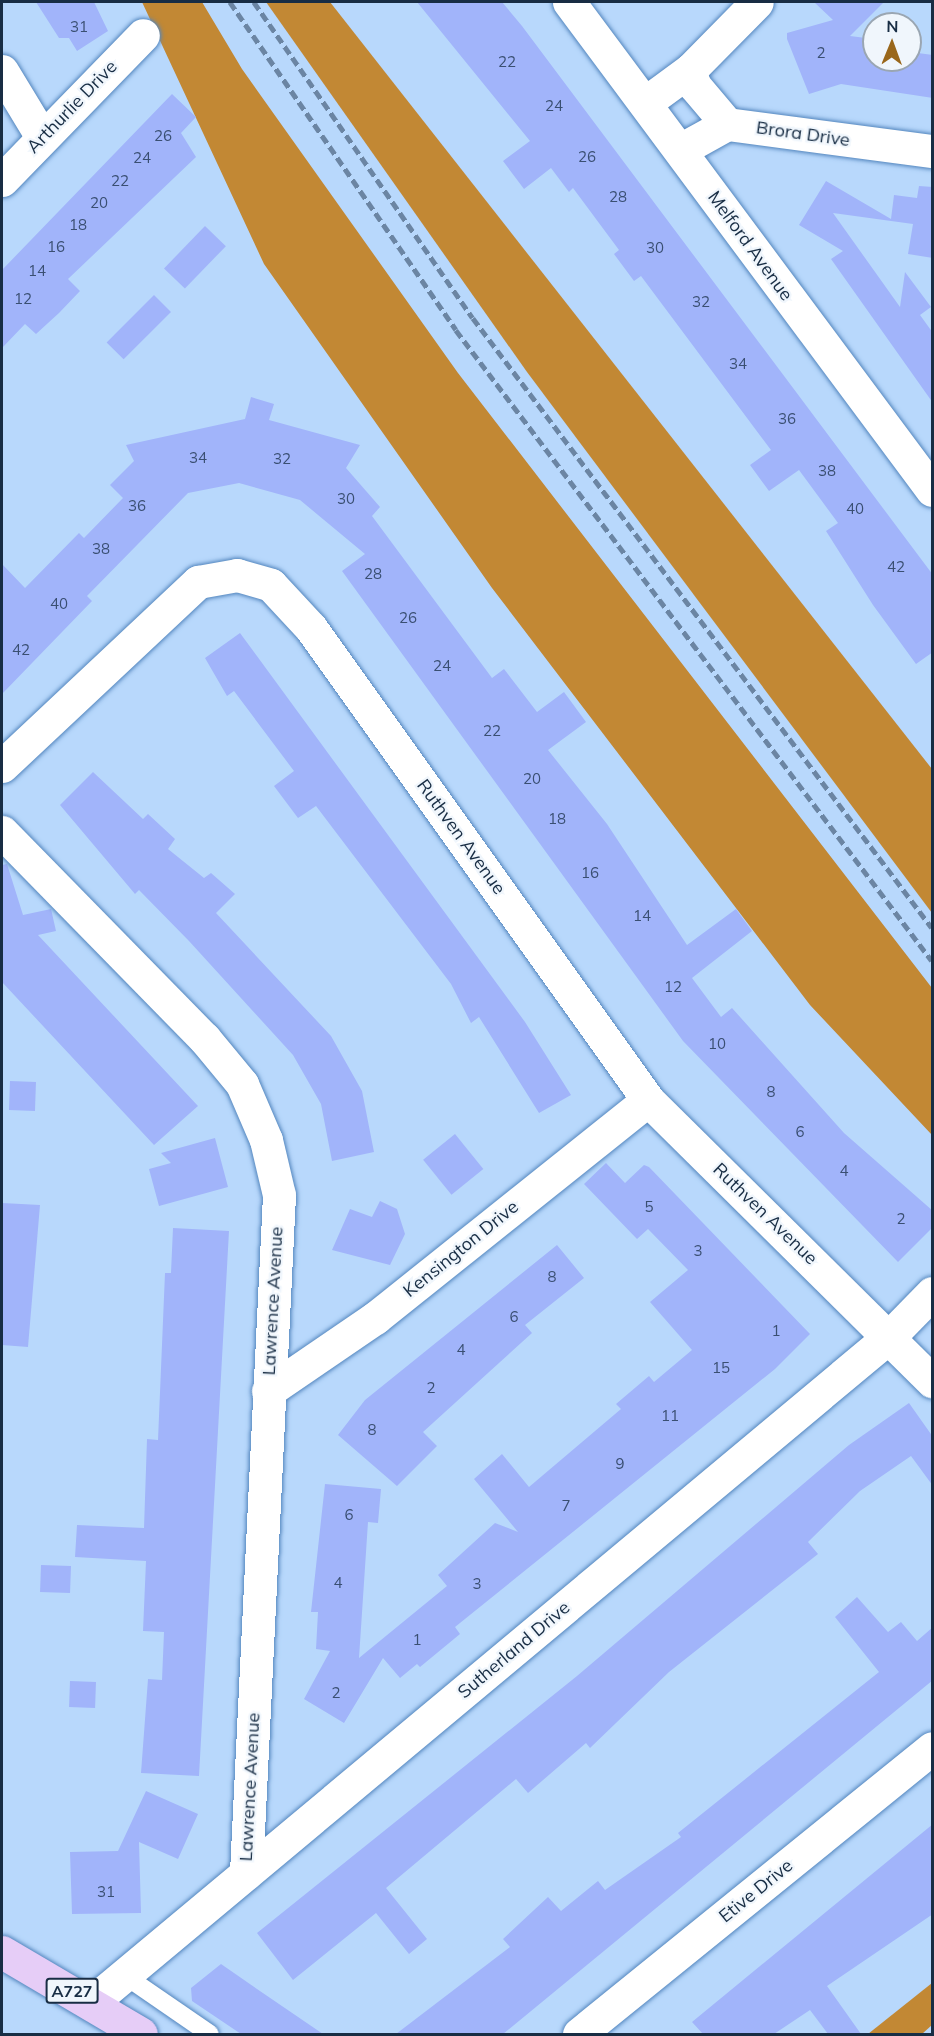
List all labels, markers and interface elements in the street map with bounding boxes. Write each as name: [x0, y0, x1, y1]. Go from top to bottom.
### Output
north arrow: [862, 12, 922, 72]
text: N: [886, 16, 898, 36]
house number: 31: [70, 18, 88, 36]
house number: 2: [817, 44, 825, 62]
house number: 22: [498, 53, 516, 71]
street label: Arthurlie Drive: [22, 56, 122, 158]
house number: 24: [545, 97, 563, 115]
street label: Brora Drive: [755, 117, 851, 151]
house number: 26: [154, 127, 172, 145]
house number: 26: [578, 148, 596, 166]
house number: 24: [133, 149, 151, 167]
house number: 22: [111, 172, 129, 190]
street label: Melford Avenue: [703, 187, 797, 305]
house number: 28: [609, 188, 627, 206]
house number: 20: [90, 194, 108, 212]
house number: 18: [69, 216, 87, 234]
house number: 16: [47, 238, 65, 256]
house number: 30: [646, 239, 664, 257]
house number: 14: [28, 262, 46, 280]
house number: 12: [14, 290, 32, 308]
house number: 32: [692, 293, 710, 311]
house number: 34: [729, 355, 747, 373]
house number: 36: [778, 410, 796, 428]
house number: 34: [189, 449, 207, 467]
house number: 32: [273, 450, 291, 468]
house number: 38: [818, 462, 836, 480]
house number: 30: [337, 490, 355, 508]
house number: 36: [128, 497, 146, 515]
house number: 40: [846, 500, 864, 518]
house number: 38: [92, 540, 110, 558]
house number: 42: [887, 558, 905, 576]
house number: 28: [364, 565, 382, 583]
house number: 40: [50, 595, 68, 613]
house number: 26: [399, 609, 417, 627]
house number: 42: [12, 641, 30, 659]
house number: 24: [433, 657, 451, 675]
house number: 22: [483, 722, 501, 740]
house number: 20: [523, 770, 541, 788]
street label: Ruthven Avenue: [412, 775, 510, 899]
house number: 18: [548, 810, 566, 828]
house number: 16: [581, 864, 599, 882]
house number: 14: [633, 907, 651, 925]
house number: 12: [664, 978, 682, 996]
house number: 10: [708, 1035, 726, 1053]
house number: 8: [767, 1083, 775, 1101]
house number: 6: [796, 1123, 804, 1141]
street label: Ruthven Avenue: [708, 1159, 822, 1269]
house number: 4: [840, 1162, 848, 1180]
street label: Kensington Drive: [399, 1196, 523, 1302]
house number: 5: [645, 1198, 653, 1216]
house number: 2: [897, 1210, 905, 1228]
street label: Lawrence Avenue: [258, 1226, 288, 1376]
house number: 3: [694, 1242, 702, 1260]
house number: 8: [548, 1268, 556, 1286]
house number: 6: [510, 1308, 518, 1326]
house number: 1: [772, 1322, 780, 1340]
house number: 4: [457, 1341, 465, 1359]
house number: 15: [712, 1359, 730, 1377]
house number: 2: [427, 1379, 435, 1397]
house number: 11: [661, 1407, 679, 1425]
house number: 8: [368, 1421, 376, 1439]
house number: 9: [616, 1455, 624, 1473]
house number: 7: [562, 1497, 570, 1515]
house number: 6: [345, 1506, 353, 1524]
house number: 4: [334, 1574, 342, 1592]
house number: 3: [473, 1575, 481, 1593]
street label: Sutherland Drive: [454, 1597, 574, 1703]
house number: 1: [413, 1631, 421, 1649]
house number: 2: [332, 1684, 340, 1702]
street label: Lawrence Avenue: [235, 1712, 265, 1862]
street label: Etive Drive: [715, 1855, 797, 1927]
house number: 31: [97, 1883, 115, 1901]
road number: A727: [45, 1978, 99, 2004]

